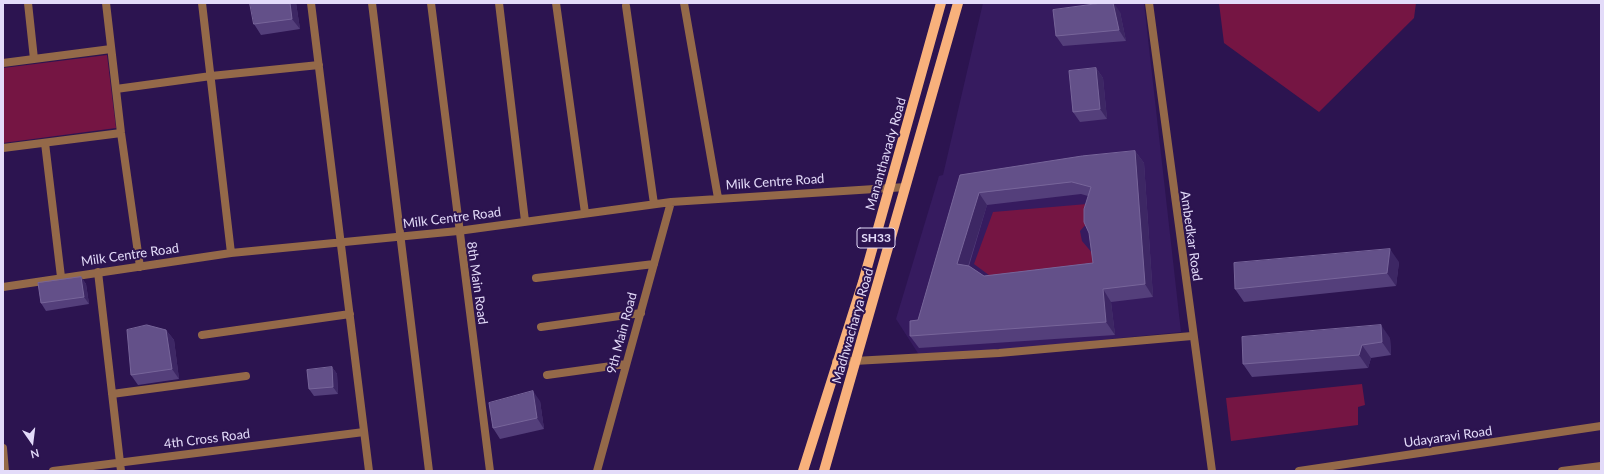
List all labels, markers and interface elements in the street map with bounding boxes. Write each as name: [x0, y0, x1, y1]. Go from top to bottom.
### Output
street label: Mananthavady Road: [862, 96, 910, 212]
street label: Milk Centre Road: [725, 171, 825, 193]
street label: Ambedkar Road: [1177, 190, 1205, 282]
street label: Milk Centre Road: [402, 204, 502, 232]
road number: SH33: [857, 228, 895, 248]
street label: Milk Centre Road: [80, 240, 180, 270]
street label: 8th Main Road: [463, 240, 491, 326]
street label: Madhwacharya Road: [829, 267, 877, 385]
street label: 9th Main Road: [604, 291, 640, 375]
north arrow: [12, 422, 52, 462]
street label: Udayaravi Road: [1403, 423, 1493, 451]
street label: 4th Cross Road: [163, 426, 251, 452]
text: N: [29, 447, 41, 461]

